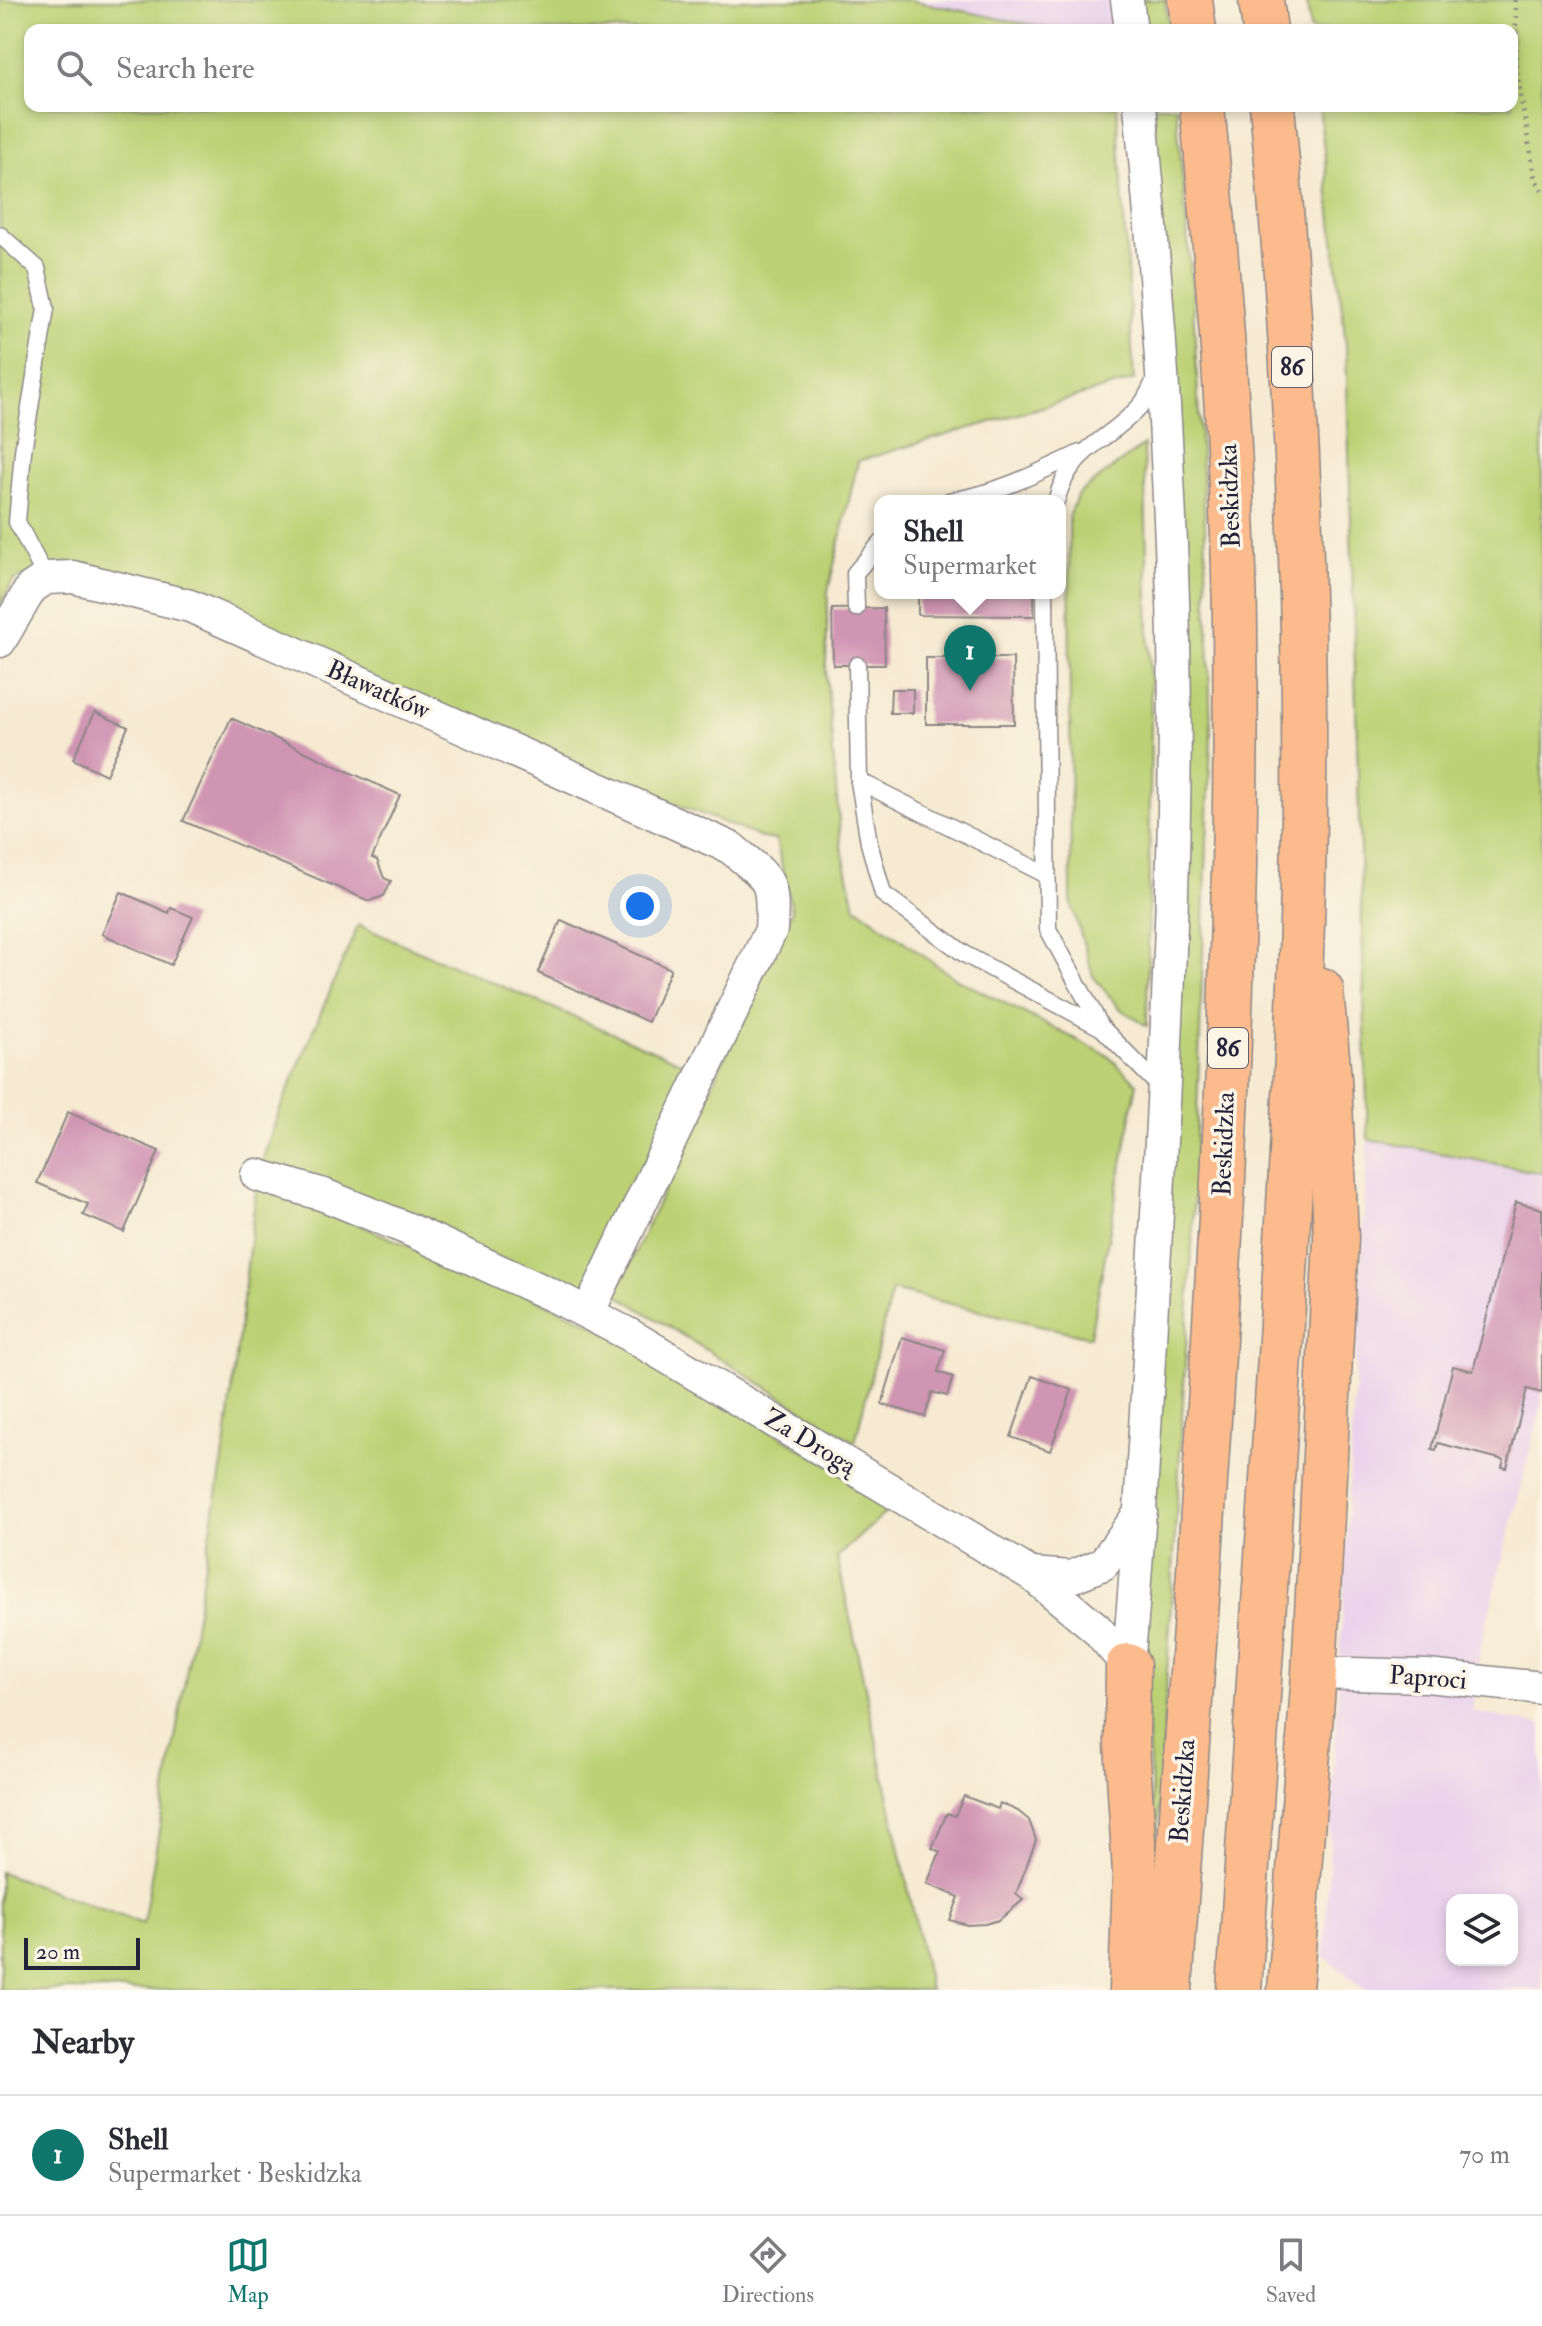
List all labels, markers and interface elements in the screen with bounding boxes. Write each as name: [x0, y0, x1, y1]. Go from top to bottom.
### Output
search box: [24, 24, 1518, 112]
icon: search: [52, 46, 96, 90]
text: Search here: [116, 50, 255, 87]
road number: 86: [1272, 347, 1312, 387]
street label: Beskidzka: [1212, 443, 1248, 549]
popup: [874, 495, 1066, 599]
text: Shell: [903, 513, 964, 550]
text: Supermarket: [903, 550, 1037, 582]
pin: 1: [944, 625, 996, 691]
street label: Bławatków: [321, 653, 435, 727]
your location: [620, 886, 660, 926]
road number: 86: [1208, 1028, 1248, 1068]
street label: Beskidzka: [1206, 1091, 1242, 1197]
street label: Za Drogą: [758, 1402, 864, 1483]
street label: Paproci: [1388, 1659, 1468, 1698]
street label: Beskidzka: [1163, 1738, 1203, 1844]
map controls: [1446, 1894, 1518, 1966]
button: layers: [1446, 1894, 1518, 1966]
scale bar: [24, 1934, 140, 1970]
text: 20 m: [36, 1938, 80, 1966]
text: Nearby: [32, 2021, 134, 2064]
text: Shell: [108, 2121, 168, 2158]
text: 1: [53, 2139, 63, 2171]
text: 70 m: [1459, 2139, 1510, 2171]
text: Supermarket · Beskidzka: [108, 2158, 362, 2190]
tab: Map: [226, 2233, 270, 2309]
tab: Directions: [722, 2233, 814, 2309]
tab: Saved: [1266, 2233, 1316, 2309]

